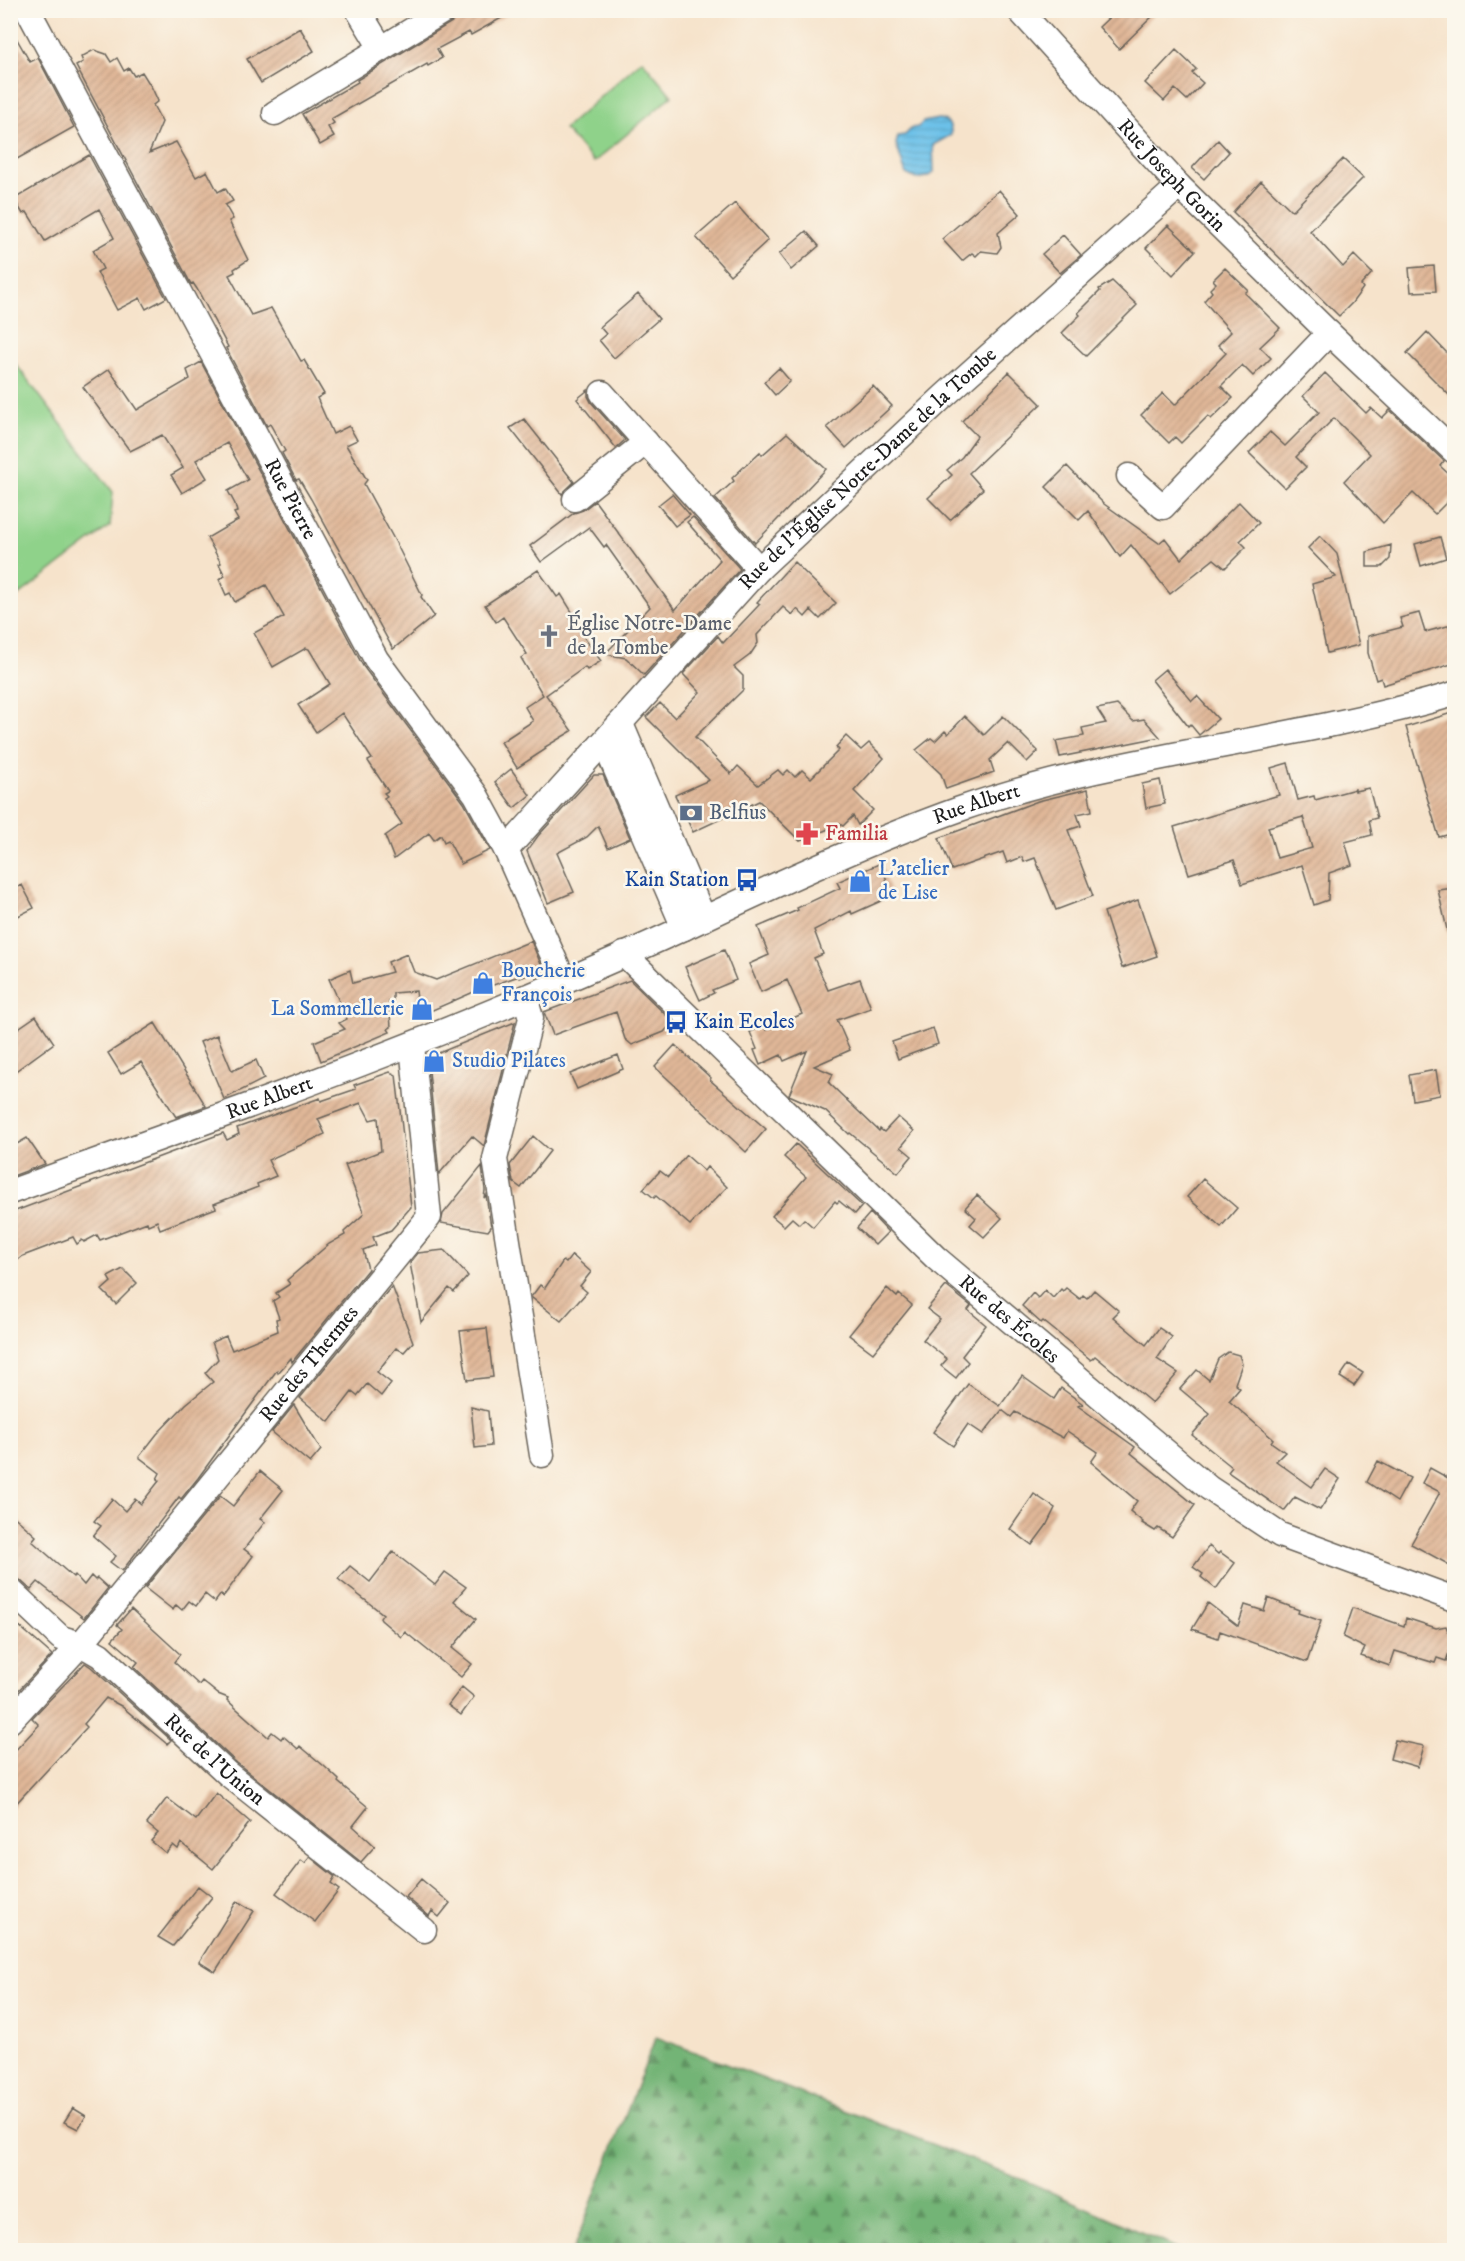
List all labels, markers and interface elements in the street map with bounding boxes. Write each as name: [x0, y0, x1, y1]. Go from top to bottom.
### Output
street label: Rue Joseph Gorin: [1112, 114, 1231, 237]
street label: Rue de l’Église Notre-Dame de la Tombe: [733, 342, 1003, 596]
street label: Rue Pierre: [258, 454, 323, 544]
place label: Église Notre-Dame de la Tombe: [567, 610, 732, 661]
church icon: Église Notre-Dame de la Tombe: [536, 623, 562, 649]
street label: Rue Albert: [929, 778, 1023, 831]
bank icon: Belfius: [678, 800, 704, 826]
place label: Belfius: [709, 800, 766, 826]
pharmacy icon: Familia: [794, 821, 820, 847]
place label: Familia: [825, 821, 888, 847]
place label: L'atelier de Lise: [878, 856, 949, 906]
place label: Kain Station: [624, 867, 729, 893]
bus stop icon: Kain Station: [734, 867, 760, 893]
shop icon: L'atelier de Lise: [847, 868, 873, 894]
place label: Boucherie François: [501, 958, 586, 1008]
shop icon: Boucherie François: [470, 970, 496, 996]
place label: La Sommellerie: [271, 996, 404, 1022]
shop icon: La Sommellerie: [409, 996, 435, 1022]
bus stop icon: Kain Ecoles: [663, 1009, 689, 1035]
place label: Kain Ecoles: [694, 1009, 795, 1035]
shop icon: Studio Pilates: [421, 1048, 447, 1074]
place label: Studio Pilates: [452, 1048, 566, 1074]
street label: Rue Albert: [223, 1070, 317, 1126]
street label: Rue des Écoles: [953, 1270, 1065, 1369]
street label: Rue des Thermes: [254, 1300, 364, 1428]
street label: Rue de l'Union: [159, 1708, 270, 1811]

